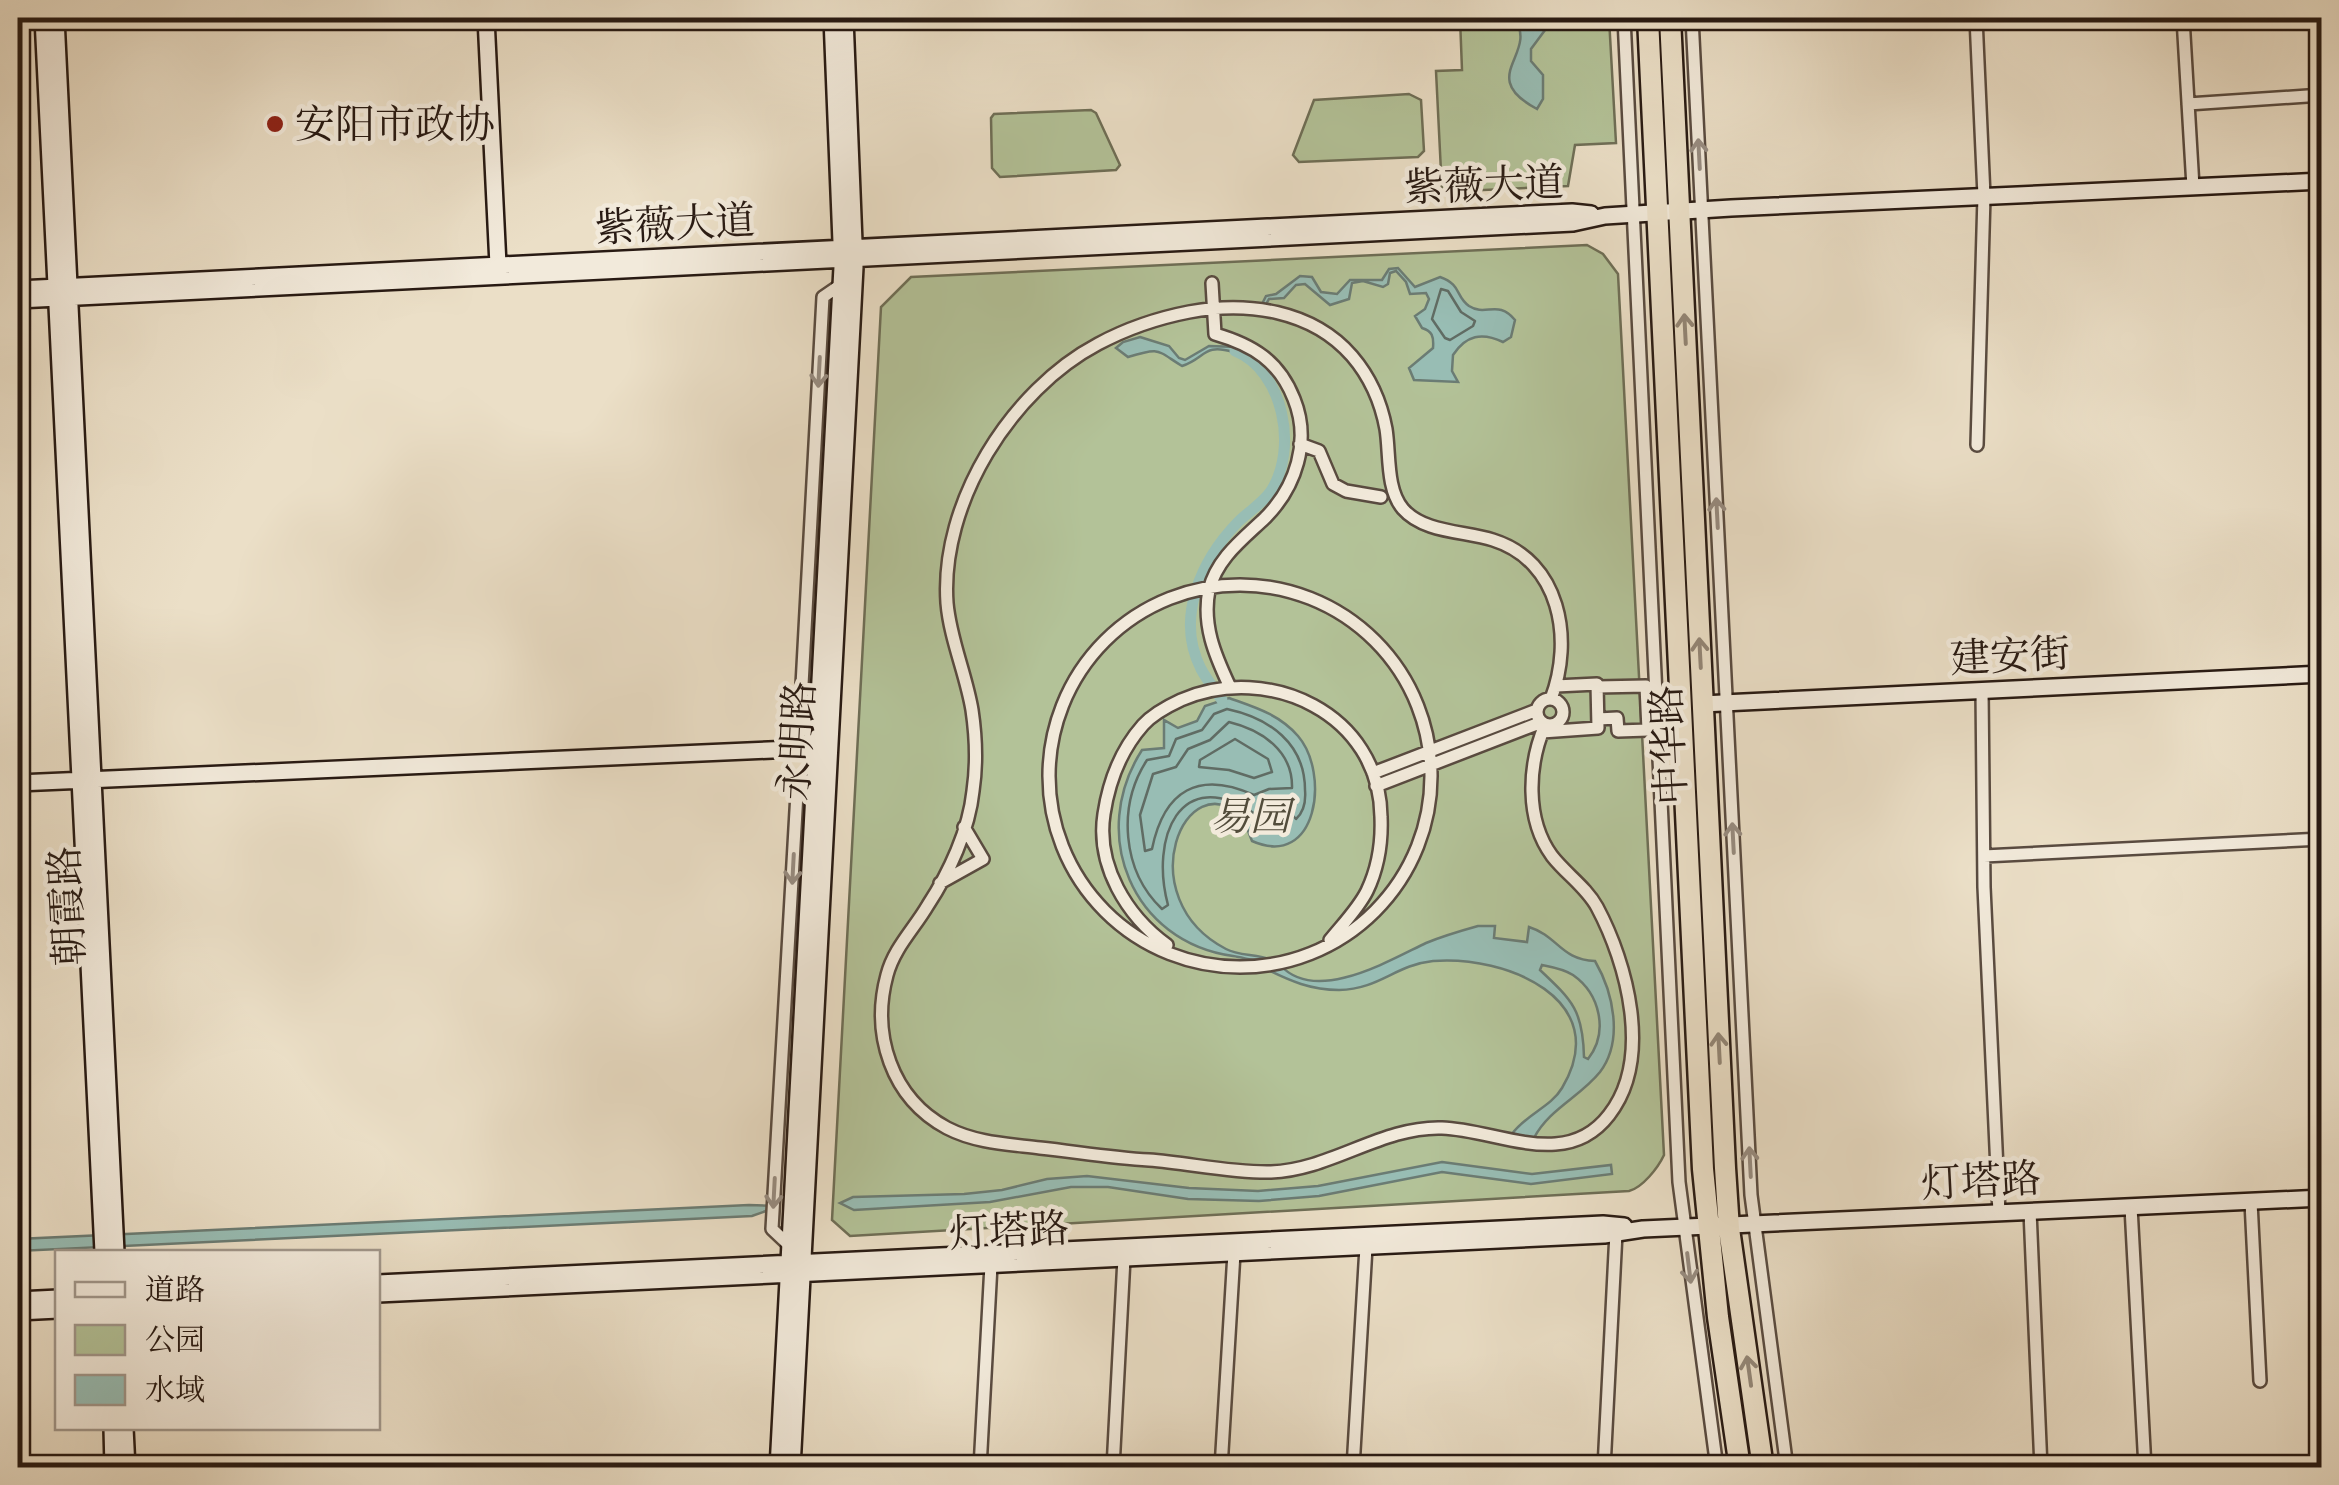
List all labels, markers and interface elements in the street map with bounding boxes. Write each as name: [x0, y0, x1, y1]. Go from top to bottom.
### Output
place label: 安阳市政协: [295, 100, 495, 149]
marker: 安阳市政协: [264, 113, 286, 135]
one-way arrow: [1689, 138, 1708, 170]
street label: 紫薇大道: [1403, 158, 1565, 212]
street label: 紫薇大道: [594, 195, 756, 253]
one-way arrow: [1675, 313, 1694, 345]
one-way arrow: [809, 356, 828, 388]
one-way arrow: [1707, 498, 1726, 530]
street label: 建安街: [1949, 628, 2071, 684]
one-way arrow: [1690, 638, 1709, 670]
street label: 永明路: [769, 680, 825, 802]
street label: 中华路: [1641, 684, 1697, 806]
park label: 易园: [1210, 792, 1296, 841]
one-way arrow: [1724, 822, 1743, 854]
street label: 朝霞路: [39, 845, 95, 967]
one-way arrow: [783, 852, 802, 885]
one-way arrow: [1709, 1032, 1728, 1064]
one-way arrow: [1740, 1147, 1759, 1179]
street label: 灯塔路: [1920, 1153, 2042, 1209]
one-way arrow: [764, 1177, 783, 1209]
street label: 灯塔路: [948, 1203, 1070, 1259]
legend: [55, 1250, 380, 1430]
one-way arrow: [1680, 1251, 1699, 1284]
text: 道路: [145, 1272, 205, 1308]
text: 公园: [145, 1322, 205, 1358]
one-way arrow: [1740, 1355, 1758, 1388]
text: 水域: [145, 1372, 205, 1408]

